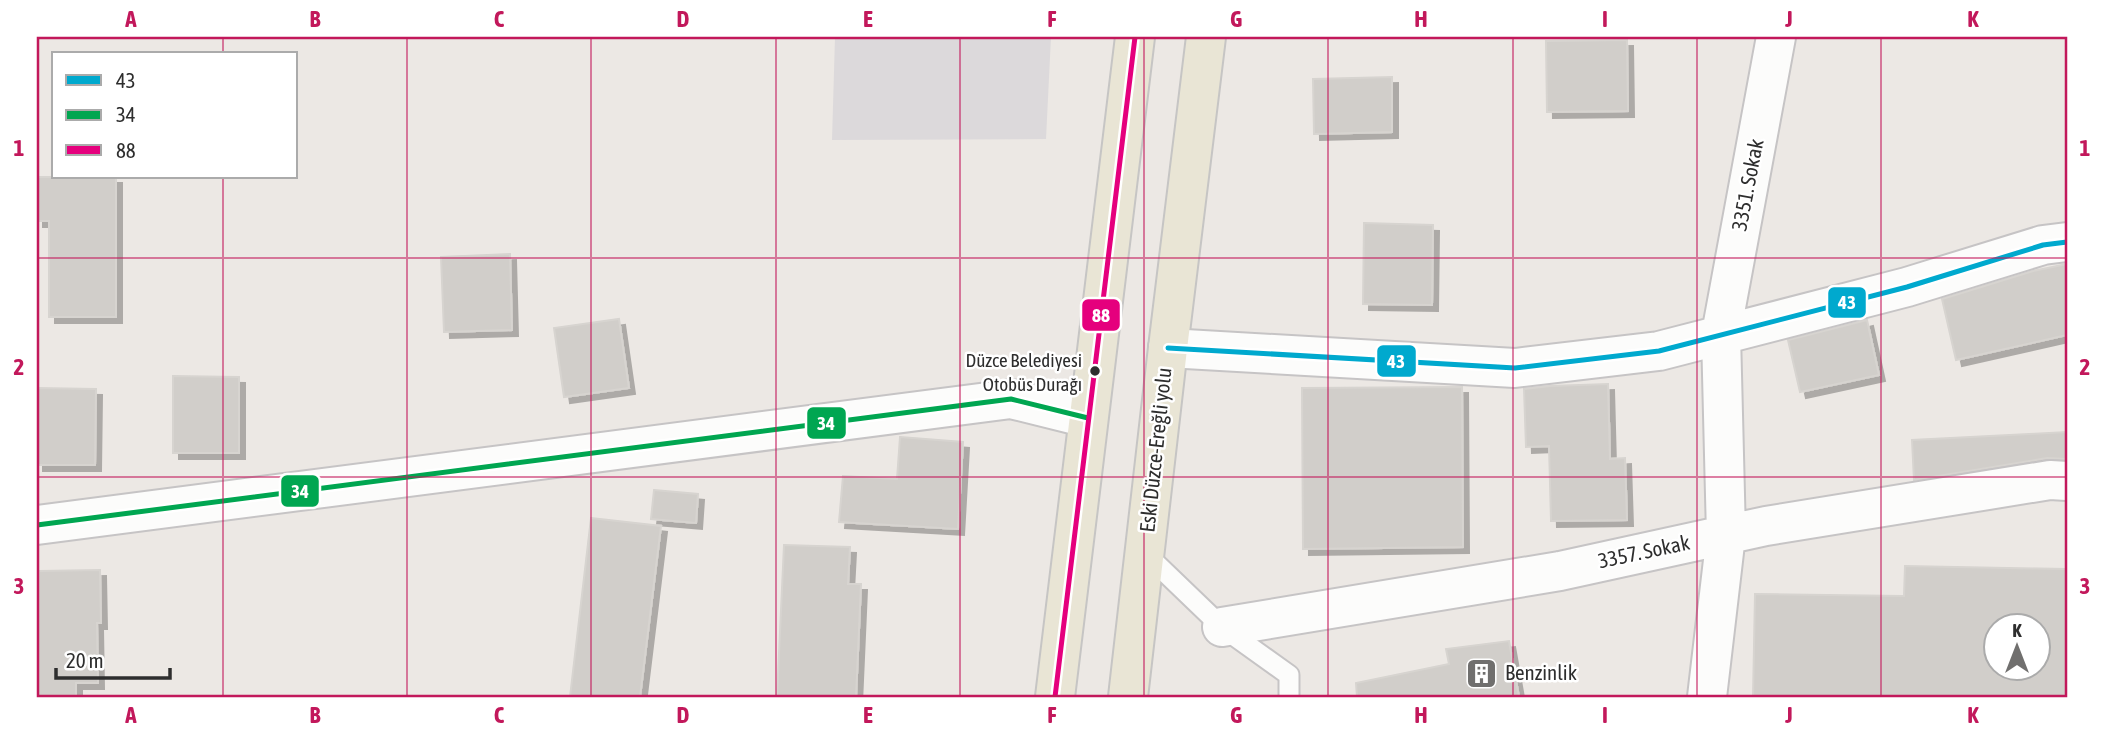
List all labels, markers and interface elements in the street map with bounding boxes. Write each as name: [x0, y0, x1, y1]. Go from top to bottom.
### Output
text: A: [124, 6, 137, 32]
text: B: [310, 6, 321, 32]
text: C: [494, 6, 505, 32]
text: D: [677, 6, 690, 32]
text: E: [863, 6, 873, 32]
text: F: [1047, 6, 1057, 32]
text: G: [1230, 6, 1242, 32]
text: H: [1414, 6, 1428, 32]
text: I: [1602, 6, 1608, 32]
text: J: [1784, 6, 1793, 32]
text: K: [1967, 6, 1979, 32]
legend: [52, 52, 298, 178]
text: 43: [116, 68, 136, 92]
text: 34: [116, 102, 136, 126]
text: 1: [14, 135, 25, 161]
text: 1: [2080, 135, 2091, 161]
street label: 3351. Sokak: [1726, 137, 1768, 233]
text: 88: [116, 138, 136, 162]
line badge: 43: [1827, 286, 1867, 319]
text: 43: [1837, 291, 1856, 313]
line badge: 88: [1081, 298, 1121, 332]
text: 88: [1092, 304, 1110, 326]
line badge: 43: [1376, 344, 1417, 378]
place label: Düzce Belediyesi Otobüs Durağı: [966, 349, 1082, 395]
text: 43: [1386, 350, 1405, 372]
text: 2: [14, 354, 24, 380]
text: 2: [2080, 354, 2090, 380]
marker: Düzce Belediyesi Otobüs Durağı: [1088, 364, 1102, 378]
street label: Eski Düzce-Ereğli yolu: [1134, 366, 1176, 533]
line badge: 34: [806, 406, 847, 440]
text: 34: [817, 412, 835, 434]
line badge: 34: [280, 474, 320, 508]
text: 34: [291, 480, 309, 502]
street label: 3357. Sokak: [1596, 530, 1692, 572]
text: 3: [14, 573, 24, 599]
text: 3: [2080, 573, 2090, 599]
north arrow: [1982, 612, 2052, 682]
text: K: [2012, 619, 2022, 641]
scale bar: [56, 636, 170, 680]
text: 20 m: [66, 648, 104, 672]
building icon: Benzinlik: [1465, 656, 1499, 690]
place label: Benzinlik: [1505, 660, 1577, 684]
text: A: [124, 702, 137, 728]
text: B: [310, 702, 321, 728]
text: C: [494, 702, 505, 728]
text: D: [677, 702, 690, 728]
text: E: [863, 702, 873, 728]
text: F: [1047, 702, 1057, 728]
text: G: [1230, 702, 1242, 728]
text: H: [1414, 702, 1428, 728]
text: I: [1602, 702, 1608, 728]
text: J: [1784, 702, 1793, 728]
text: K: [1967, 702, 1979, 728]

